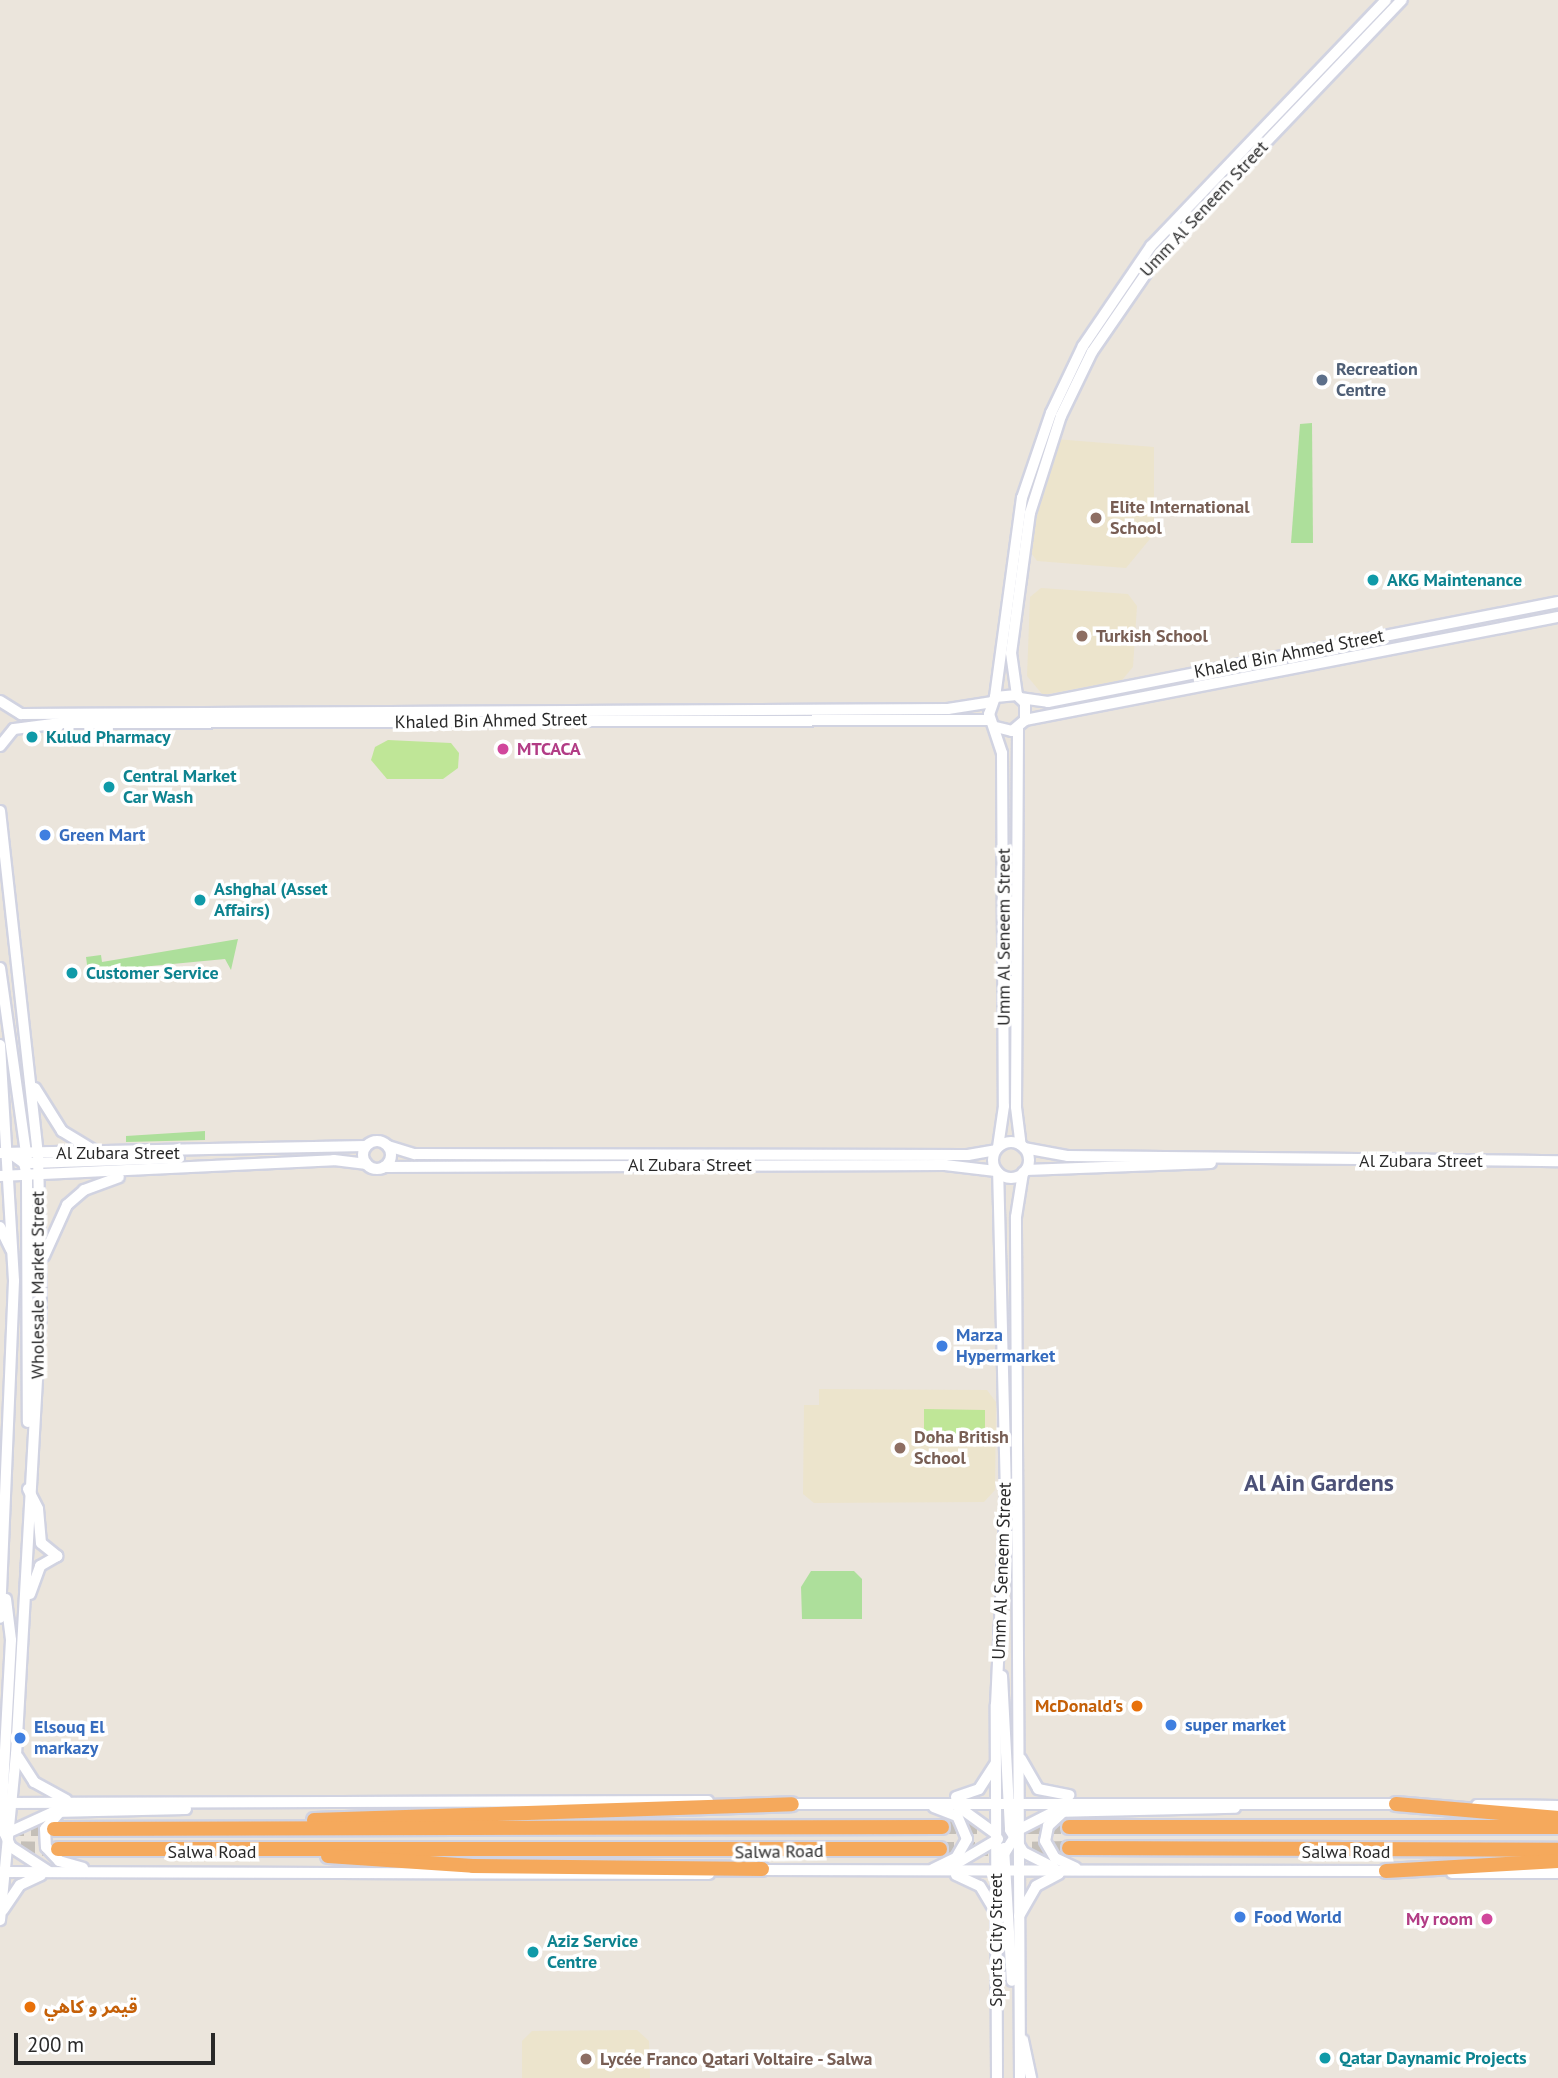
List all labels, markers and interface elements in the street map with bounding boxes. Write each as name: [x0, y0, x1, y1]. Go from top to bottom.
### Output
street label: Umm Al Seneem Street: [1135, 136, 1273, 282]
place label: Recreation Centre: [1336, 359, 1418, 402]
marker: Recreation Centre: [1314, 372, 1330, 388]
place label: Elite International School: [1110, 497, 1250, 540]
marker: Elite International School: [1088, 510, 1104, 526]
place label: AKG Maintenance: [1387, 569, 1522, 591]
marker: AKG Maintenance: [1365, 572, 1381, 588]
place label: Turkish School: [1096, 625, 1208, 647]
street label: Khaled Bin Ahmed Street: [1192, 625, 1386, 683]
marker: Turkish School: [1074, 628, 1090, 644]
street label: Khaled Bin Ahmed Street: [394, 709, 588, 733]
place label: Kulud Pharmacy: [46, 726, 171, 748]
marker: Kulud Pharmacy: [24, 729, 40, 745]
place label: MTCACA: [517, 738, 581, 760]
marker: MTCACA: [495, 741, 511, 757]
place label: Central Market Car Wash: [123, 766, 236, 808]
marker: Central Market Car Wash: [101, 779, 117, 795]
place label: Green Mart: [59, 824, 145, 846]
marker: Green Mart: [37, 827, 53, 843]
street label: Umm Al Seneem Street: [993, 848, 1015, 1026]
place label: Ashghal (Asset Affairs): [214, 879, 328, 922]
marker: Ashghal (Asset Affairs): [192, 892, 208, 908]
place label: Customer Service: [86, 962, 219, 984]
marker: Customer Service: [64, 965, 80, 981]
street label: Al Zubara Street: [56, 1142, 180, 1164]
street label: Al Zubara Street: [1359, 1150, 1483, 1172]
street label: Al Zubara Street: [628, 1154, 752, 1176]
street label: Wholesale Market Street: [27, 1191, 49, 1379]
place label: Marza Hypermarket: [956, 1325, 1055, 1368]
marker: Marza Hypermarket: [934, 1338, 950, 1354]
place label: Doha British School: [914, 1427, 1009, 1470]
marker: Doha British School: [892, 1440, 908, 1456]
district label: Al Ain Gardens: [1243, 1469, 1395, 1497]
street label: Umm Al Seneem Street: [988, 1481, 1016, 1661]
place label: McDonald's: [1035, 1695, 1123, 1717]
marker: McDonald's: [1129, 1698, 1145, 1714]
place label: super market: [1185, 1714, 1286, 1736]
place label: Elsouq El markazy: [34, 1717, 105, 1760]
marker: super market: [1163, 1717, 1179, 1733]
marker: Elsouq El markazy: [12, 1730, 28, 1746]
street label: Salwa Road: [734, 1840, 824, 1864]
street label: Salwa Road: [168, 1841, 256, 1863]
street label: Salwa Road: [1302, 1841, 1390, 1863]
street label: Sports City Street: [985, 1873, 1007, 2007]
place label: Food World: [1254, 1906, 1342, 1928]
place label: My room: [1405, 1908, 1473, 1930]
marker: Food World: [1232, 1909, 1248, 1925]
marker: My room: [1479, 1911, 1495, 1927]
place label: Aziz Service Centre: [547, 1931, 639, 1974]
marker: Aziz Service Centre: [525, 1944, 541, 1960]
place label: قيمر و كاهي: [44, 1996, 138, 2018]
marker: قيمر و كاهي: [22, 1999, 38, 2015]
scale bar: [18, 2018, 219, 2062]
text: 200 m: [27, 2031, 84, 2058]
place label: Qatar Daynamic Projects: [1339, 2047, 1527, 2069]
place label: Lycée Franco Qatari Voltaire - Salwa: [600, 2048, 875, 2070]
marker: Qatar Daynamic Projects: [1317, 2050, 1333, 2066]
marker: Lycée Franco Qatari Voltaire - Salwa: [578, 2051, 594, 2067]

